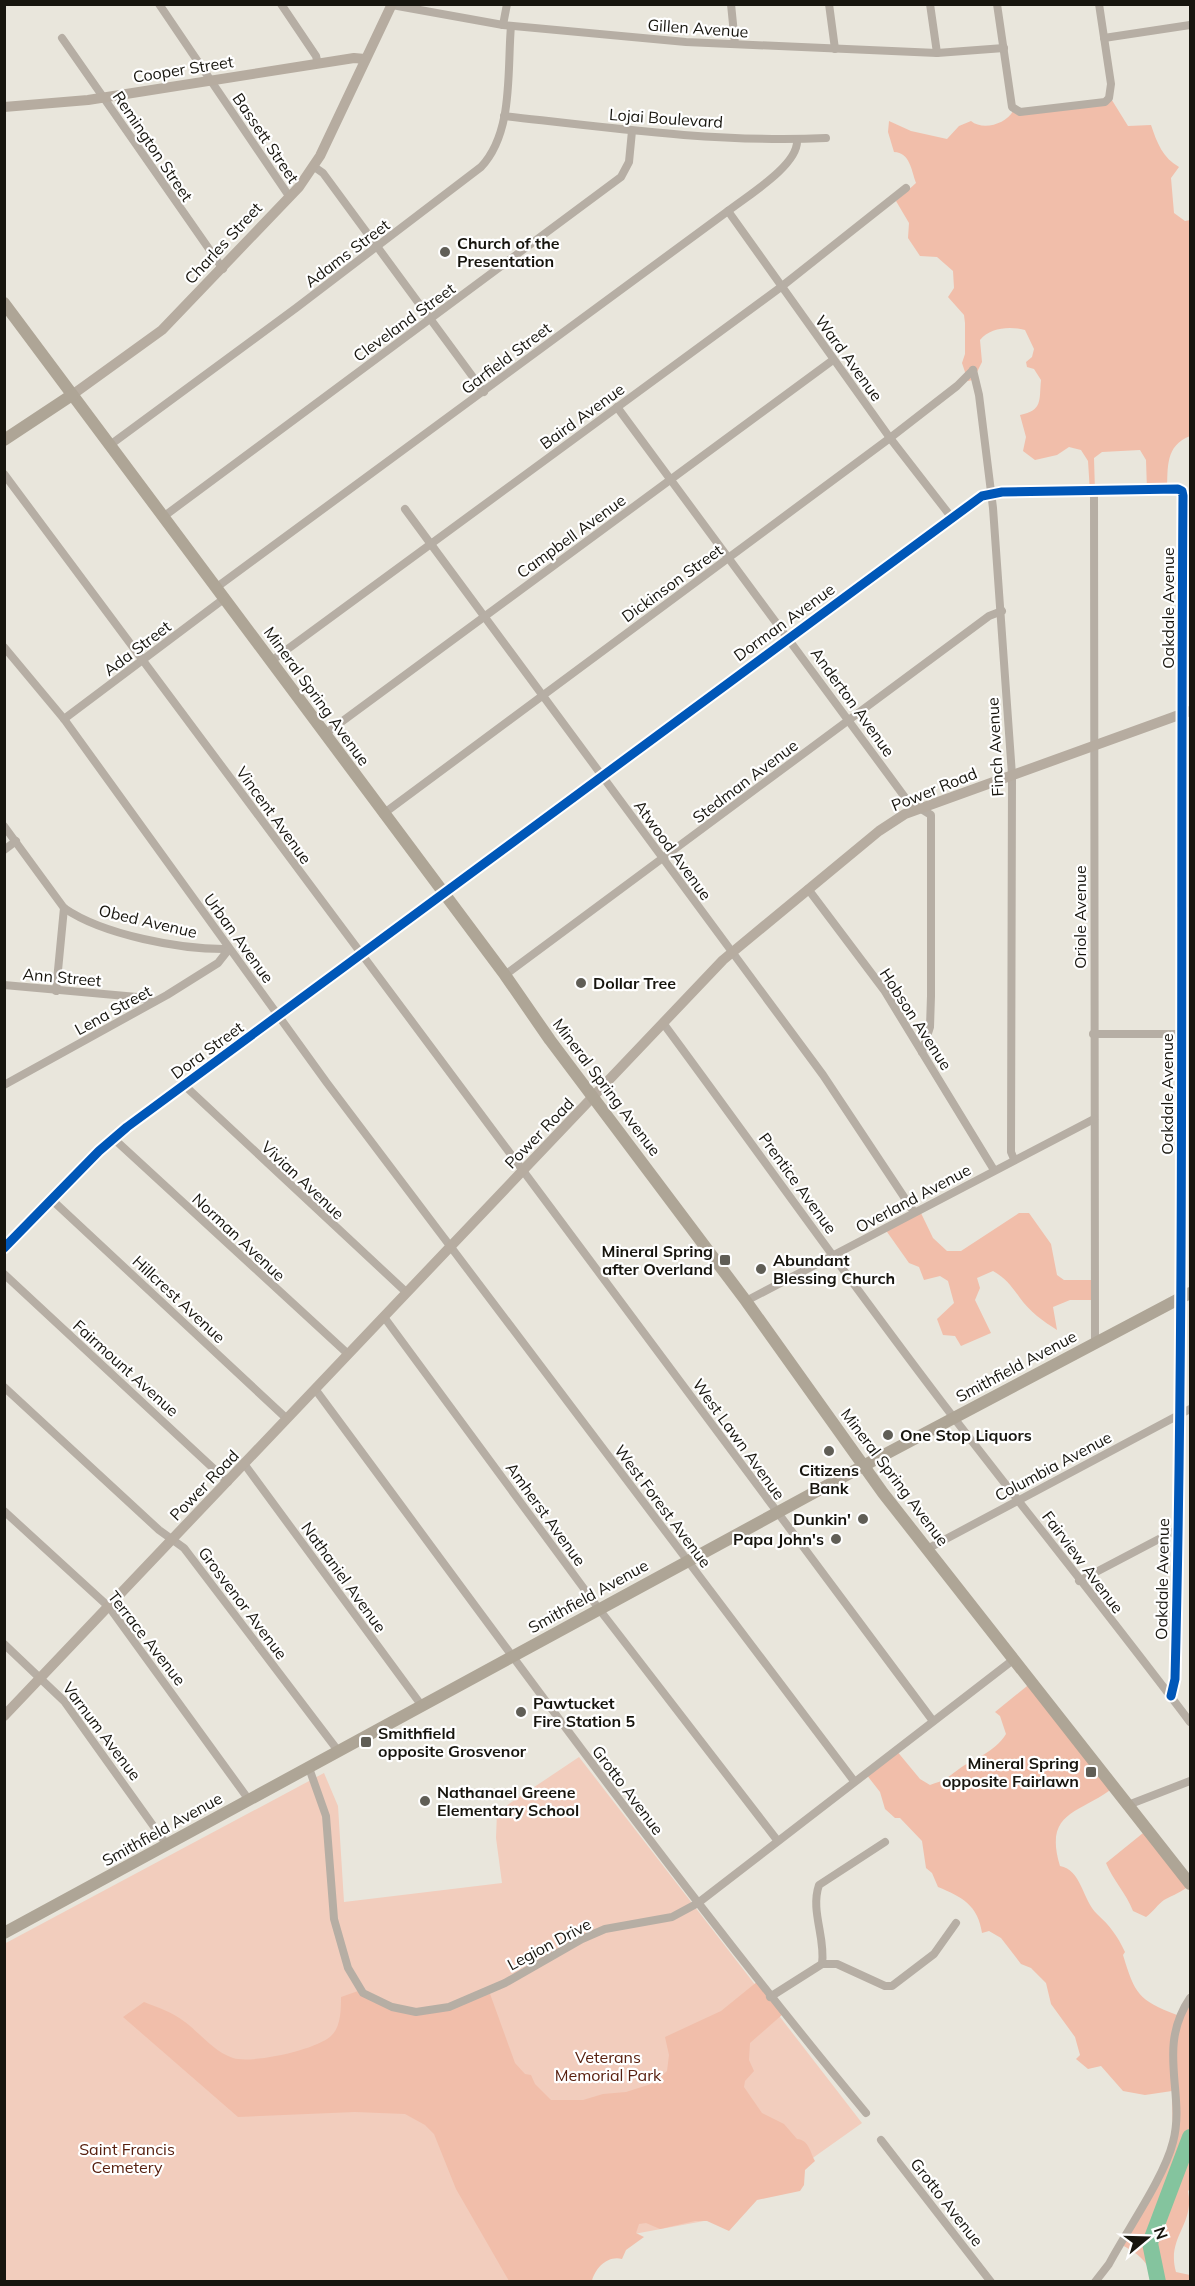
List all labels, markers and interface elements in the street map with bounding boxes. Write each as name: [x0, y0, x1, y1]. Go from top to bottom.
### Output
street label: Gillen Avenue: [647, 14, 749, 42]
street label: Cooper Street: [131, 51, 235, 87]
street label: Remington Street: [109, 87, 198, 205]
street label: Bassett Street: [229, 89, 304, 187]
street label: Lojai Boulevard: [608, 104, 724, 132]
street label: Charles Street: [180, 198, 266, 288]
street label: Adams Street: [301, 214, 394, 291]
place label: Church of the Presentation: [457, 233, 560, 271]
marker: Church of the Presentation: [438, 245, 452, 259]
street label: Cleveland Street: [349, 278, 459, 366]
street label: Ward Avenue: [811, 311, 887, 405]
street label: Garfield Street: [457, 318, 555, 398]
street label: Baird Avenue: [536, 379, 628, 453]
street label: Campbell Avenue: [513, 490, 629, 582]
street label: Dickinson Street: [618, 539, 727, 626]
street label: Oakdale Avenue: [1158, 547, 1178, 669]
street label: Dorman Avenue: [730, 579, 838, 665]
street label: Ada Street: [99, 616, 175, 680]
street label: Mineral Spring Avenue: [260, 623, 374, 769]
street label: Anderton Avenue: [807, 644, 899, 760]
street label: Finch Avenue: [982, 697, 1008, 797]
street label: Stedman Avenue: [688, 735, 802, 827]
street label: Vincent Avenue: [232, 762, 316, 868]
street label: Power Road: [888, 763, 980, 815]
street label: Atwood Avenue: [630, 796, 716, 904]
street label: Oriole Avenue: [1070, 865, 1090, 969]
street label: Urban Avenue: [200, 889, 278, 987]
street label: Obed Avenue: [97, 900, 199, 942]
street label: Ann Street: [22, 964, 103, 990]
street label: Hobson Avenue: [876, 964, 956, 1074]
place label: Dollar Tree: [593, 973, 676, 993]
marker: Dollar Tree: [574, 976, 588, 990]
street label: Lena Street: [71, 981, 155, 1039]
street label: Mineral Spring Avenue: [549, 1014, 665, 1160]
street label: Dora Street: [167, 1017, 248, 1083]
street label: Oakdale Avenue: [1157, 1033, 1177, 1155]
street label: Power Road: [500, 1093, 578, 1173]
street label: Prentice Avenue: [755, 1129, 841, 1237]
street label: Vivian Avenue: [257, 1136, 349, 1224]
street label: Overland Avenue: [852, 1159, 974, 1237]
street label: Norman Avenue: [188, 1189, 290, 1285]
place label: Mineral Spring after Overland: [601, 1241, 713, 1279]
place label: Abundant Blessing Church: [773, 1250, 895, 1288]
street label: Hillcrest Avenue: [129, 1251, 229, 1347]
marker: Mineral Spring after Overland: [718, 1253, 732, 1267]
marker: Abundant Blessing Church: [754, 1262, 768, 1276]
street label: Fairmount Avenue: [69, 1315, 183, 1421]
street label: Smithfield Avenue: [952, 1326, 1080, 1406]
street label: West Lawn Avenue: [688, 1375, 790, 1503]
street label: Mineral Spring Avenue: [837, 1404, 953, 1550]
place label: One Stop Liquors: [900, 1425, 1032, 1445]
street label: Columbia Avenue: [991, 1427, 1115, 1505]
marker: One Stop Liquors: [881, 1428, 895, 1442]
street label: West Forest Avenue: [610, 1441, 716, 1571]
marker: Citizens Bank: [822, 1444, 836, 1458]
street label: Power Road: [165, 1445, 243, 1525]
street label: Amherst Avenue: [502, 1458, 590, 1570]
place label: Citizens Bank: [799, 1460, 859, 1498]
street label: Fairview Avenue: [1038, 1507, 1128, 1617]
place label: Dunkin': [793, 1509, 851, 1529]
marker: Dunkin': [856, 1512, 870, 1526]
street label: Nathaniel Avenue: [297, 1518, 391, 1636]
street label: Oakdale Avenue: [1151, 1518, 1173, 1640]
place label: Papa John's: [733, 1529, 824, 1549]
marker: Papa John's: [829, 1532, 843, 1546]
street label: Grosvenor Avenue: [194, 1543, 292, 1663]
street label: Smithfield Avenue: [525, 1555, 651, 1637]
street label: Terrace Avenue: [104, 1587, 190, 1689]
street label: Varnum Avenue: [58, 1678, 146, 1784]
place label: Pawtucket Fire Station 5: [533, 1693, 636, 1731]
marker: Pawtucket Fire Station 5: [514, 1705, 528, 1719]
place label: Smithfield opposite Grosvenor: [378, 1723, 527, 1761]
marker: Smithfield opposite Grosvenor: [359, 1735, 373, 1749]
street label: Grotto Avenue: [588, 1741, 668, 1839]
place label: Mineral Spring opposite Fairlawn: [942, 1753, 1079, 1791]
marker: Mineral Spring opposite Fairlawn: [1084, 1765, 1098, 1779]
place label: Nathanael Greene Elementary School: [437, 1782, 579, 1820]
street label: Smithfield Avenue: [99, 1788, 225, 1870]
marker: Nathanael Greene Elementary School: [418, 1794, 432, 1808]
street label: Legion Drive: [504, 1914, 594, 1974]
park label: Veterans Memorial Park: [555, 2047, 662, 2085]
park label: Saint Francis Cemetery: [79, 2139, 175, 2177]
street label: Grotto Avenue: [906, 2154, 988, 2250]
north arrow: [1117, 2208, 1177, 2268]
text: N: [1150, 2224, 1173, 2242]

